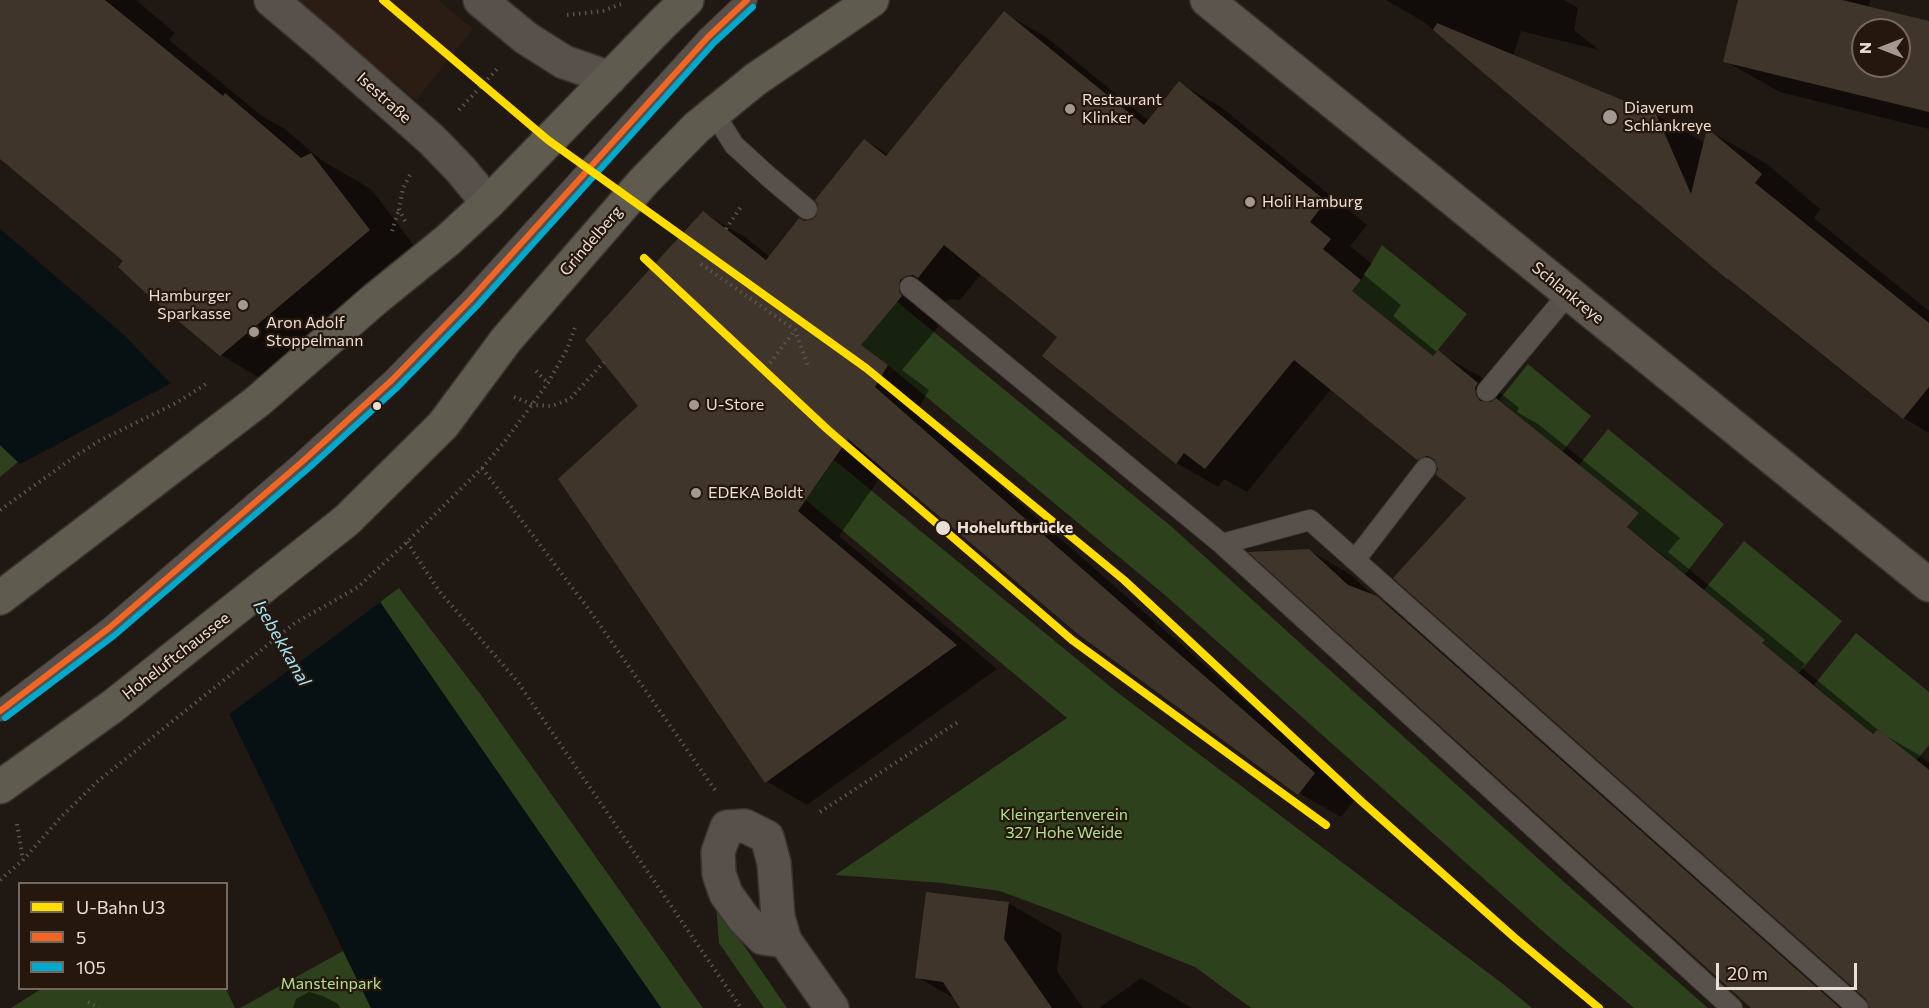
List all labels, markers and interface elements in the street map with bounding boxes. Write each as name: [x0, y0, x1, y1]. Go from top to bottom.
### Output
north arrow: [1851, 18, 1911, 78]
text: N: [1855, 42, 1874, 54]
street label: Isestraße: [353, 69, 415, 127]
place label: Restaurant Klinker: [1082, 90, 1162, 128]
place label: Diaverum Schlankreye: [1624, 98, 1712, 136]
marker: Restaurant Klinker: [1063, 102, 1077, 116]
marker: Diaverum Schlankreye: [1601, 108, 1619, 126]
place label: Holi Hamburg: [1262, 192, 1363, 212]
marker: Holi Hamburg: [1243, 195, 1257, 209]
street label: Grindelberg: [556, 202, 626, 280]
street label: Schlankreye: [1528, 258, 1608, 328]
place label: Hamburger Sparkasse: [149, 286, 231, 324]
marker: Hamburger Sparkasse: [236, 298, 250, 312]
place label: Aron Adolf Stoppelmann: [266, 313, 363, 351]
marker: Aron Adolf Stoppelmann: [247, 325, 261, 339]
place label: U-Store: [706, 395, 764, 415]
marker: U-Store: [687, 398, 701, 412]
unlabelled marker: [371, 400, 383, 412]
place label: EDEKA Boldt: [708, 483, 803, 503]
marker: EDEKA Boldt: [689, 486, 703, 500]
place label: Hoheluftbrücke: [957, 518, 1073, 538]
marker: Hoheluftbrücke: [934, 519, 952, 537]
water label: Isebekkanal: [249, 596, 315, 690]
street label: Hoheluftchaussee: [119, 608, 233, 704]
park label: Kleingartenverein 327 Hohe Weide: [1000, 805, 1128, 843]
legend: [18, 882, 228, 990]
text: U-Bahn U3: [76, 896, 165, 918]
text: 5: [76, 926, 86, 948]
scale bar: [1719, 951, 1860, 989]
text: 105: [76, 956, 106, 978]
text: 20 m: [1727, 962, 1768, 984]
park label: Mansteinpark: [281, 974, 381, 994]

